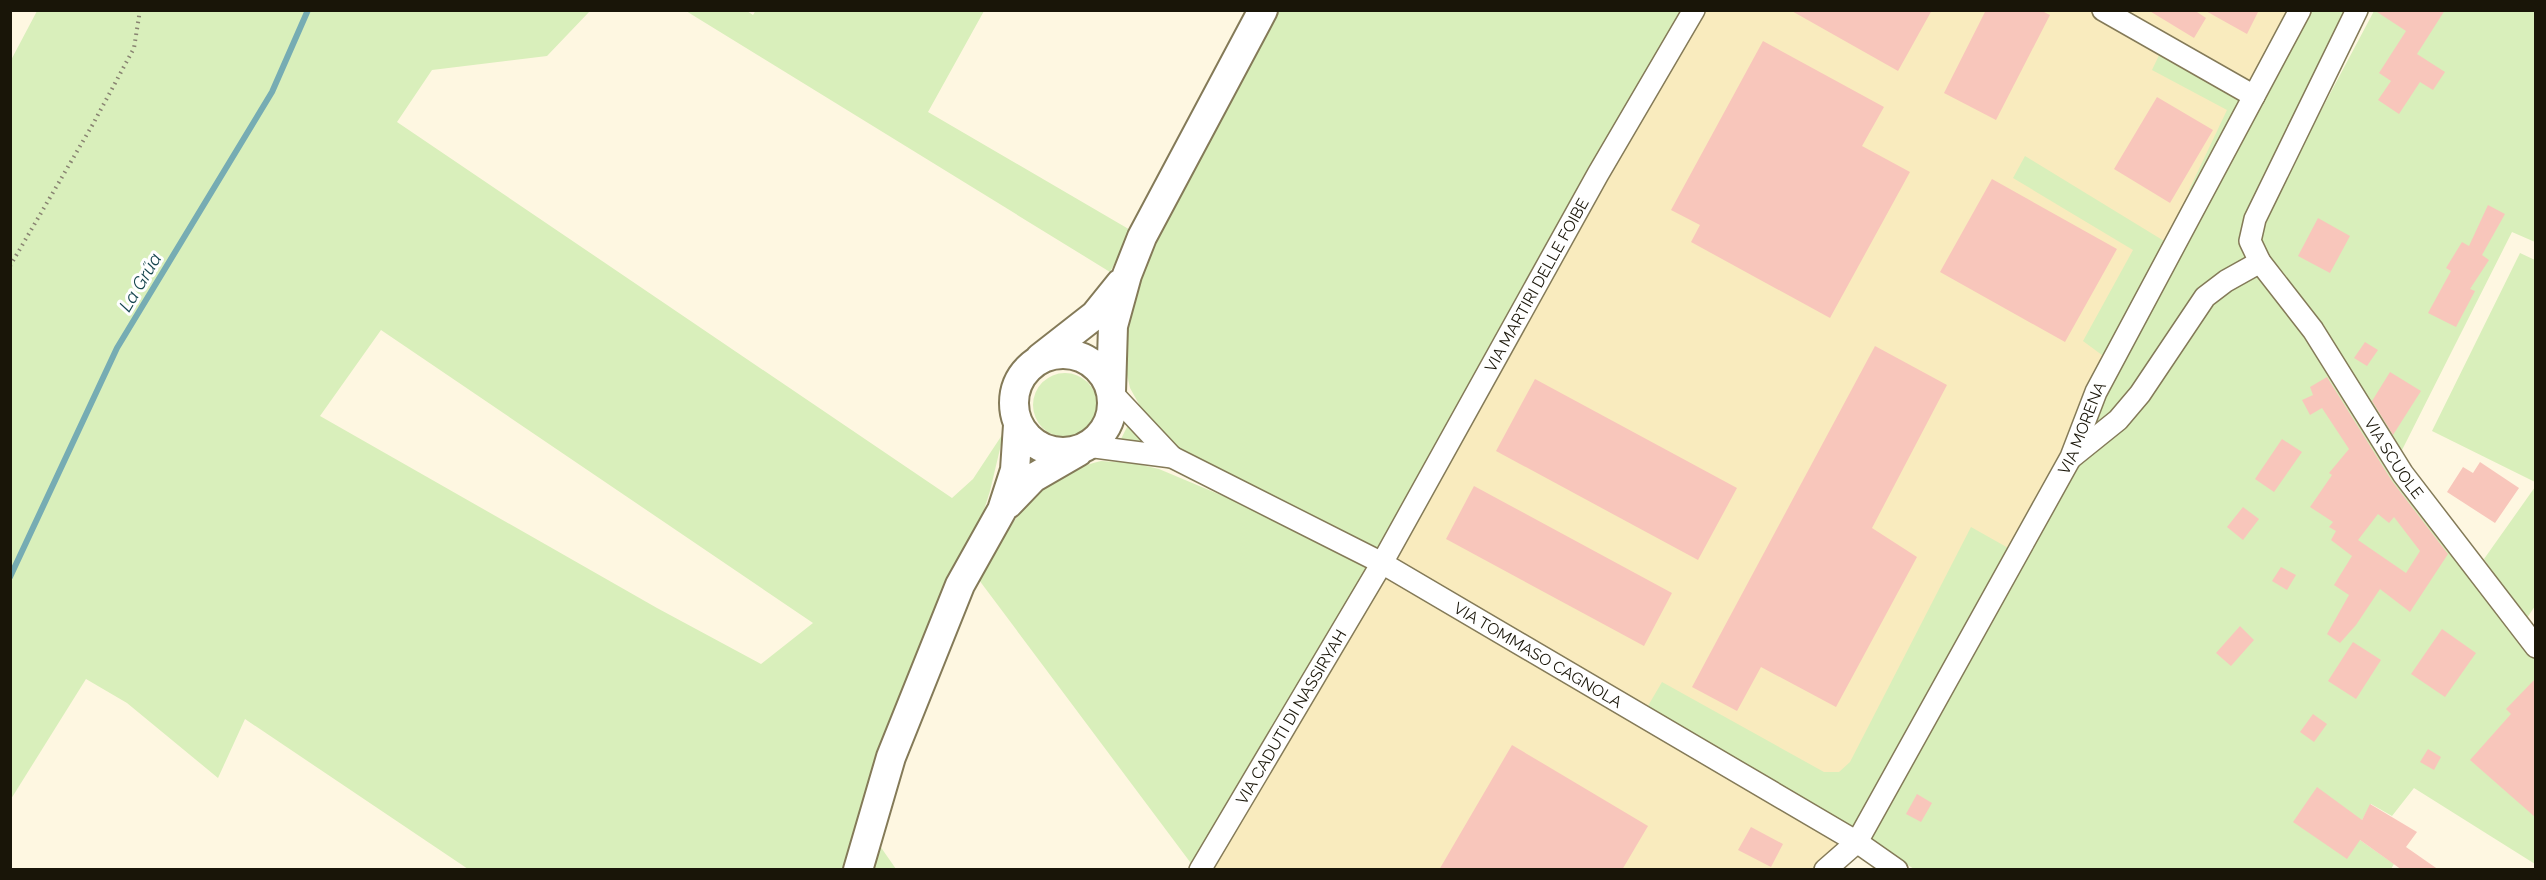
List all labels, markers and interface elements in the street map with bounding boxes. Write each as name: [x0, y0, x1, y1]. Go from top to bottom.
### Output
street label: VIA MARTIRI DELLE FOIBE: [1481, 194, 1592, 375]
water label: La Grűa: [114, 249, 166, 315]
street label: VIA MORENA: [2054, 378, 2110, 478]
street label: VIA SCUOLE: [2360, 414, 2428, 502]
street label: VIA TOMMASO CAGNOLA: [1451, 598, 1626, 712]
street label: VIA CADUTI DI NASSIRYAH: [1232, 626, 1350, 808]

